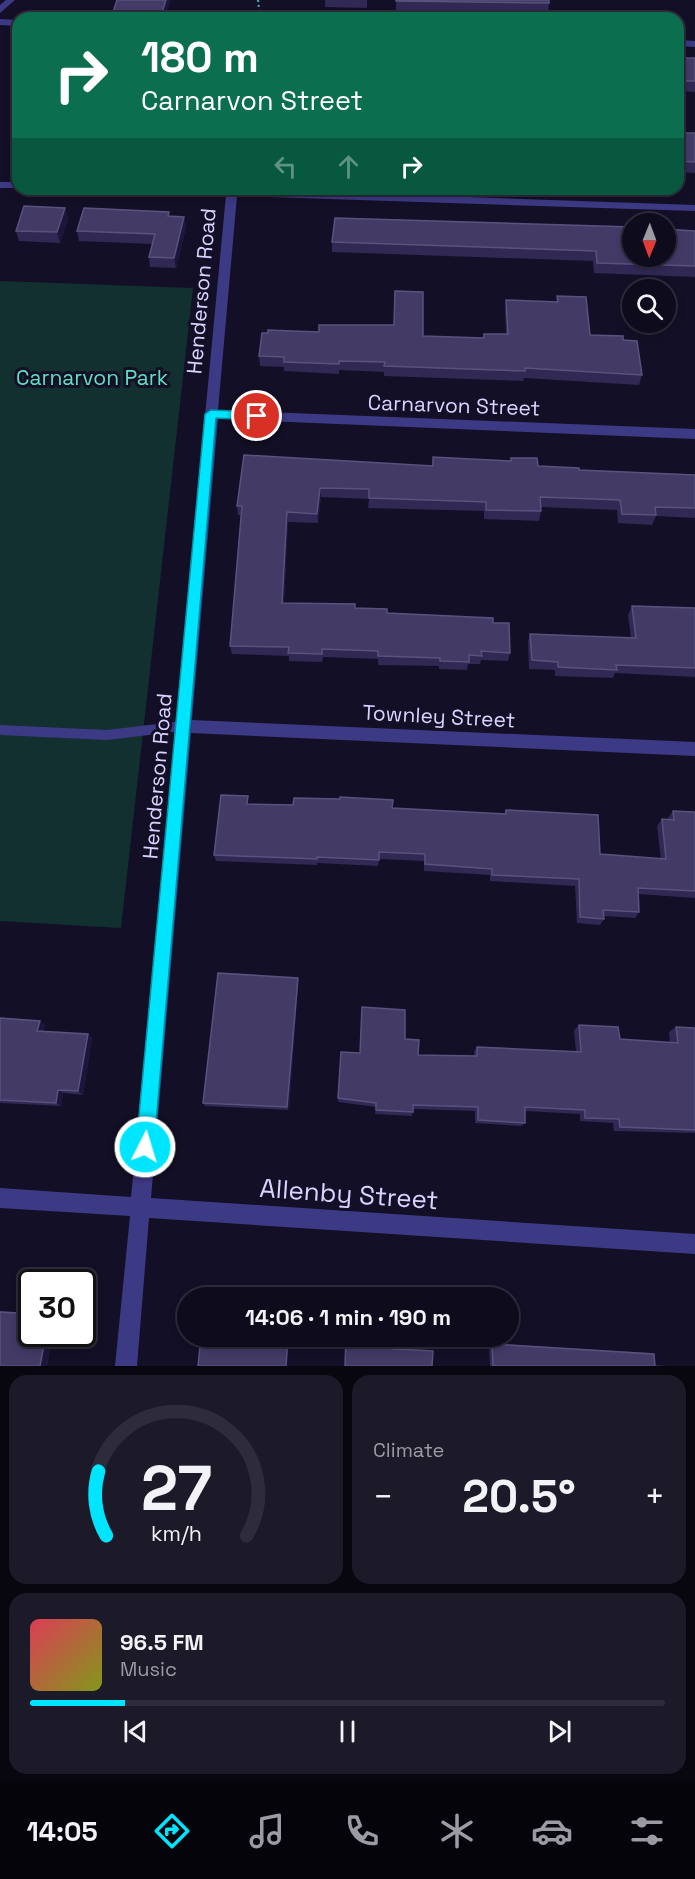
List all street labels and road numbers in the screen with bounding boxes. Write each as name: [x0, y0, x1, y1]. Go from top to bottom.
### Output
street label: Henderson Road: [180, 207, 222, 375]
street label: Carnarvon Street: [367, 388, 541, 422]
street label: Henderson Road: [136, 692, 178, 860]
street label: Townley Street: [362, 699, 516, 733]
street label: Allenby Street: [258, 1171, 440, 1217]

